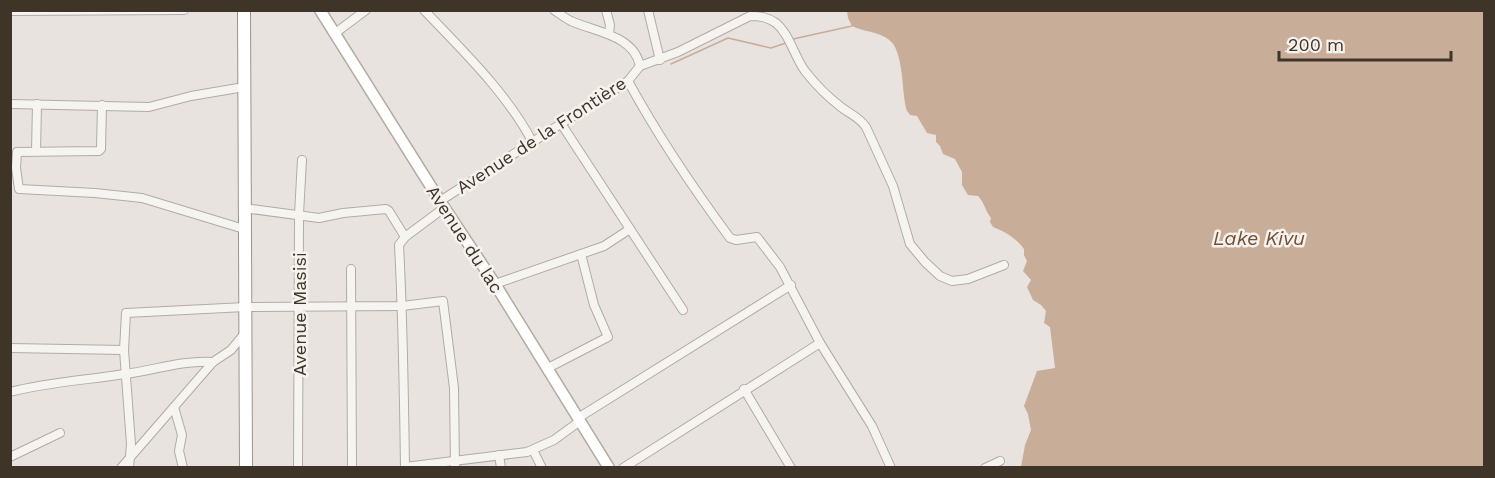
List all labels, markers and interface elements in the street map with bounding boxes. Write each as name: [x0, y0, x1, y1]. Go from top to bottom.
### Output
scale bar: [1279, 24, 1452, 62]
text: 200 m: [1288, 34, 1344, 55]
street label: Avenue de la Frontière: [452, 72, 630, 198]
street label: Avenue du lac: [422, 181, 508, 297]
water label: Lake Kivu: [1213, 226, 1305, 250]
street label: Avenue Masisi: [289, 252, 310, 376]

